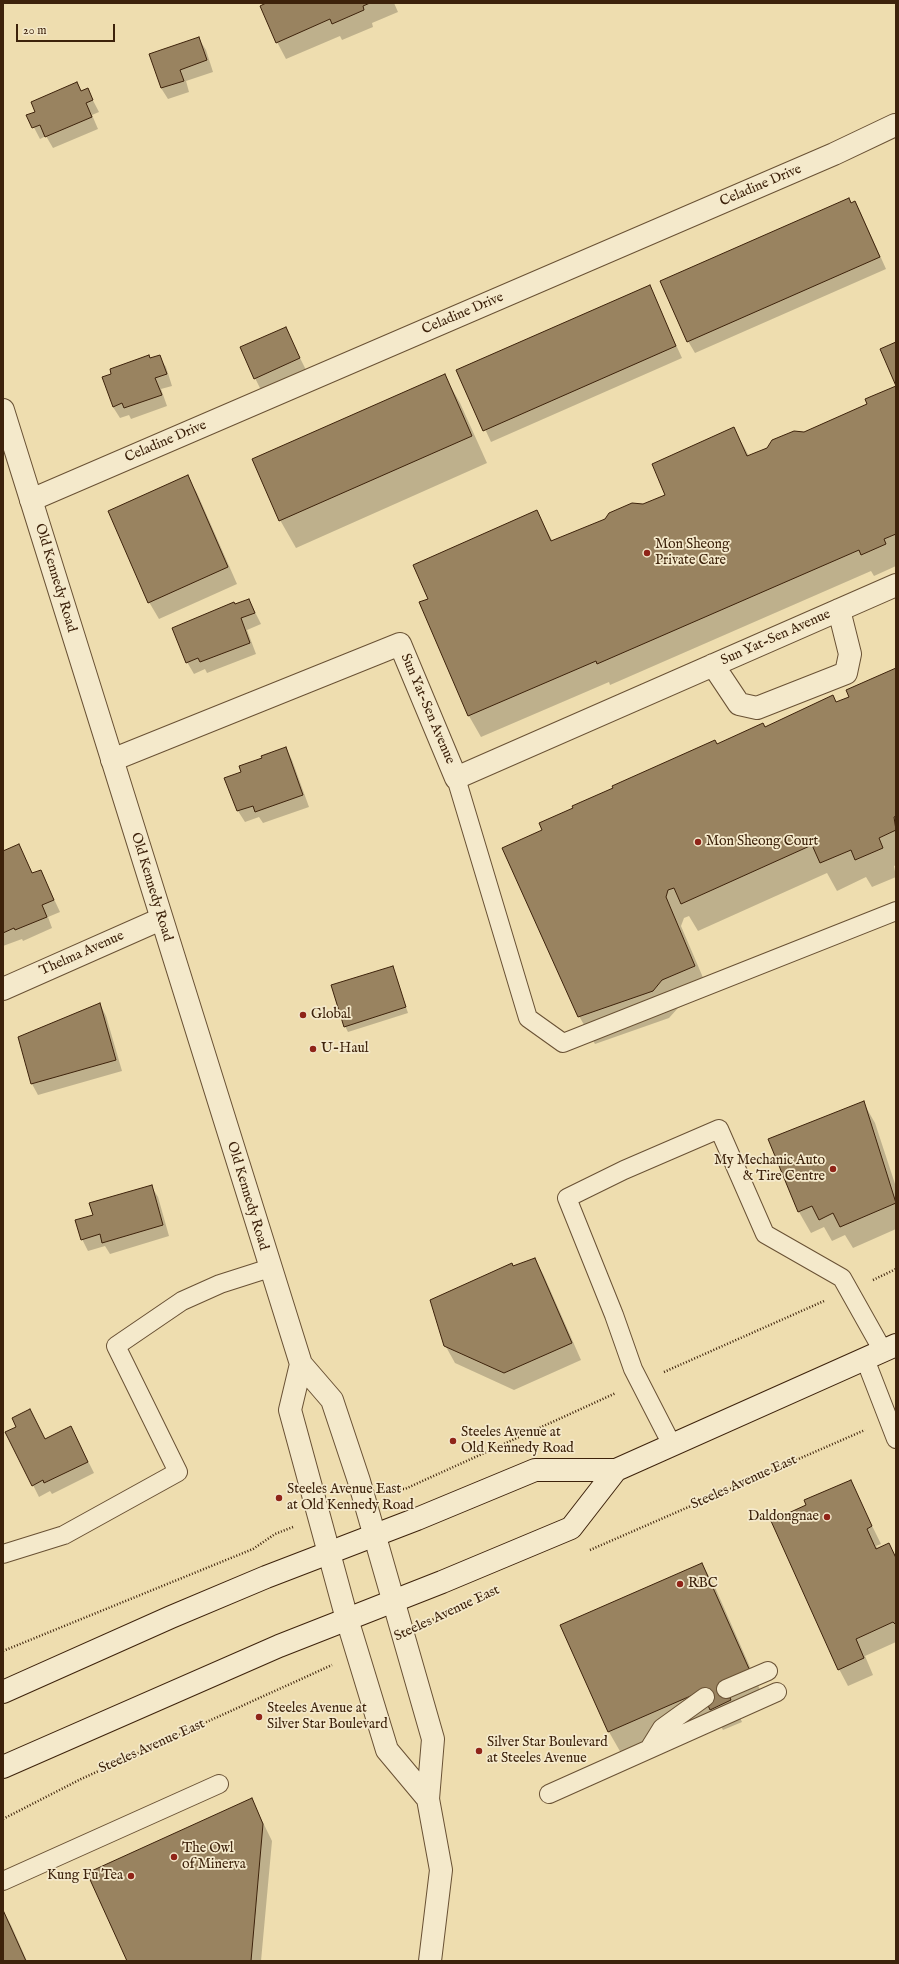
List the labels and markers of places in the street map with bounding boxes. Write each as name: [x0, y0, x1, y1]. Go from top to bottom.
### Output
place label: Mon Sheong Private Care: [655, 537, 730, 570]
marker: Mon Sheong Private Care: [642, 548, 652, 558]
place label: Mon Sheong Court: [706, 834, 818, 850]
marker: Mon Sheong Court: [693, 837, 703, 847]
place label: Global: [311, 1007, 351, 1023]
marker: Global: [298, 1010, 308, 1020]
place label: U-Haul: [321, 1041, 369, 1057]
marker: U-Haul: [308, 1044, 318, 1054]
place label: My Mechanic Auto & Tire Centre: [714, 1153, 825, 1186]
marker: My Mechanic Auto & Tire Centre: [828, 1164, 838, 1174]
place label: Steeles Avenue at Old Kennedy Road: [461, 1425, 574, 1458]
marker: Steeles Avenue at Old Kennedy Road: [448, 1436, 458, 1446]
place label: Steeles Avenue East at Old Kennedy Road: [287, 1482, 414, 1514]
marker: Steeles Avenue East at Old Kennedy Road: [274, 1493, 284, 1503]
place label: Daldongnae: [748, 1509, 819, 1525]
marker: Daldongnae: [822, 1512, 832, 1522]
place label: RBC: [688, 1576, 718, 1592]
marker: RBC: [675, 1579, 685, 1589]
place label: Steeles Avenue at Silver Star Boulevard: [267, 1701, 388, 1734]
marker: Steeles Avenue at Silver Star Boulevard: [254, 1712, 264, 1722]
place label: Silver Star Boulevard at Steeles Avenue: [487, 1735, 608, 1768]
marker: Silver Star Boulevard at Steeles Avenue: [474, 1746, 484, 1756]
place label: The Owl of Minerva: [182, 1841, 246, 1874]
marker: The Owl of Minerva: [169, 1852, 179, 1862]
place label: Kung Fu Tea: [47, 1868, 123, 1884]
marker: Kung Fu Tea: [126, 1871, 136, 1881]

